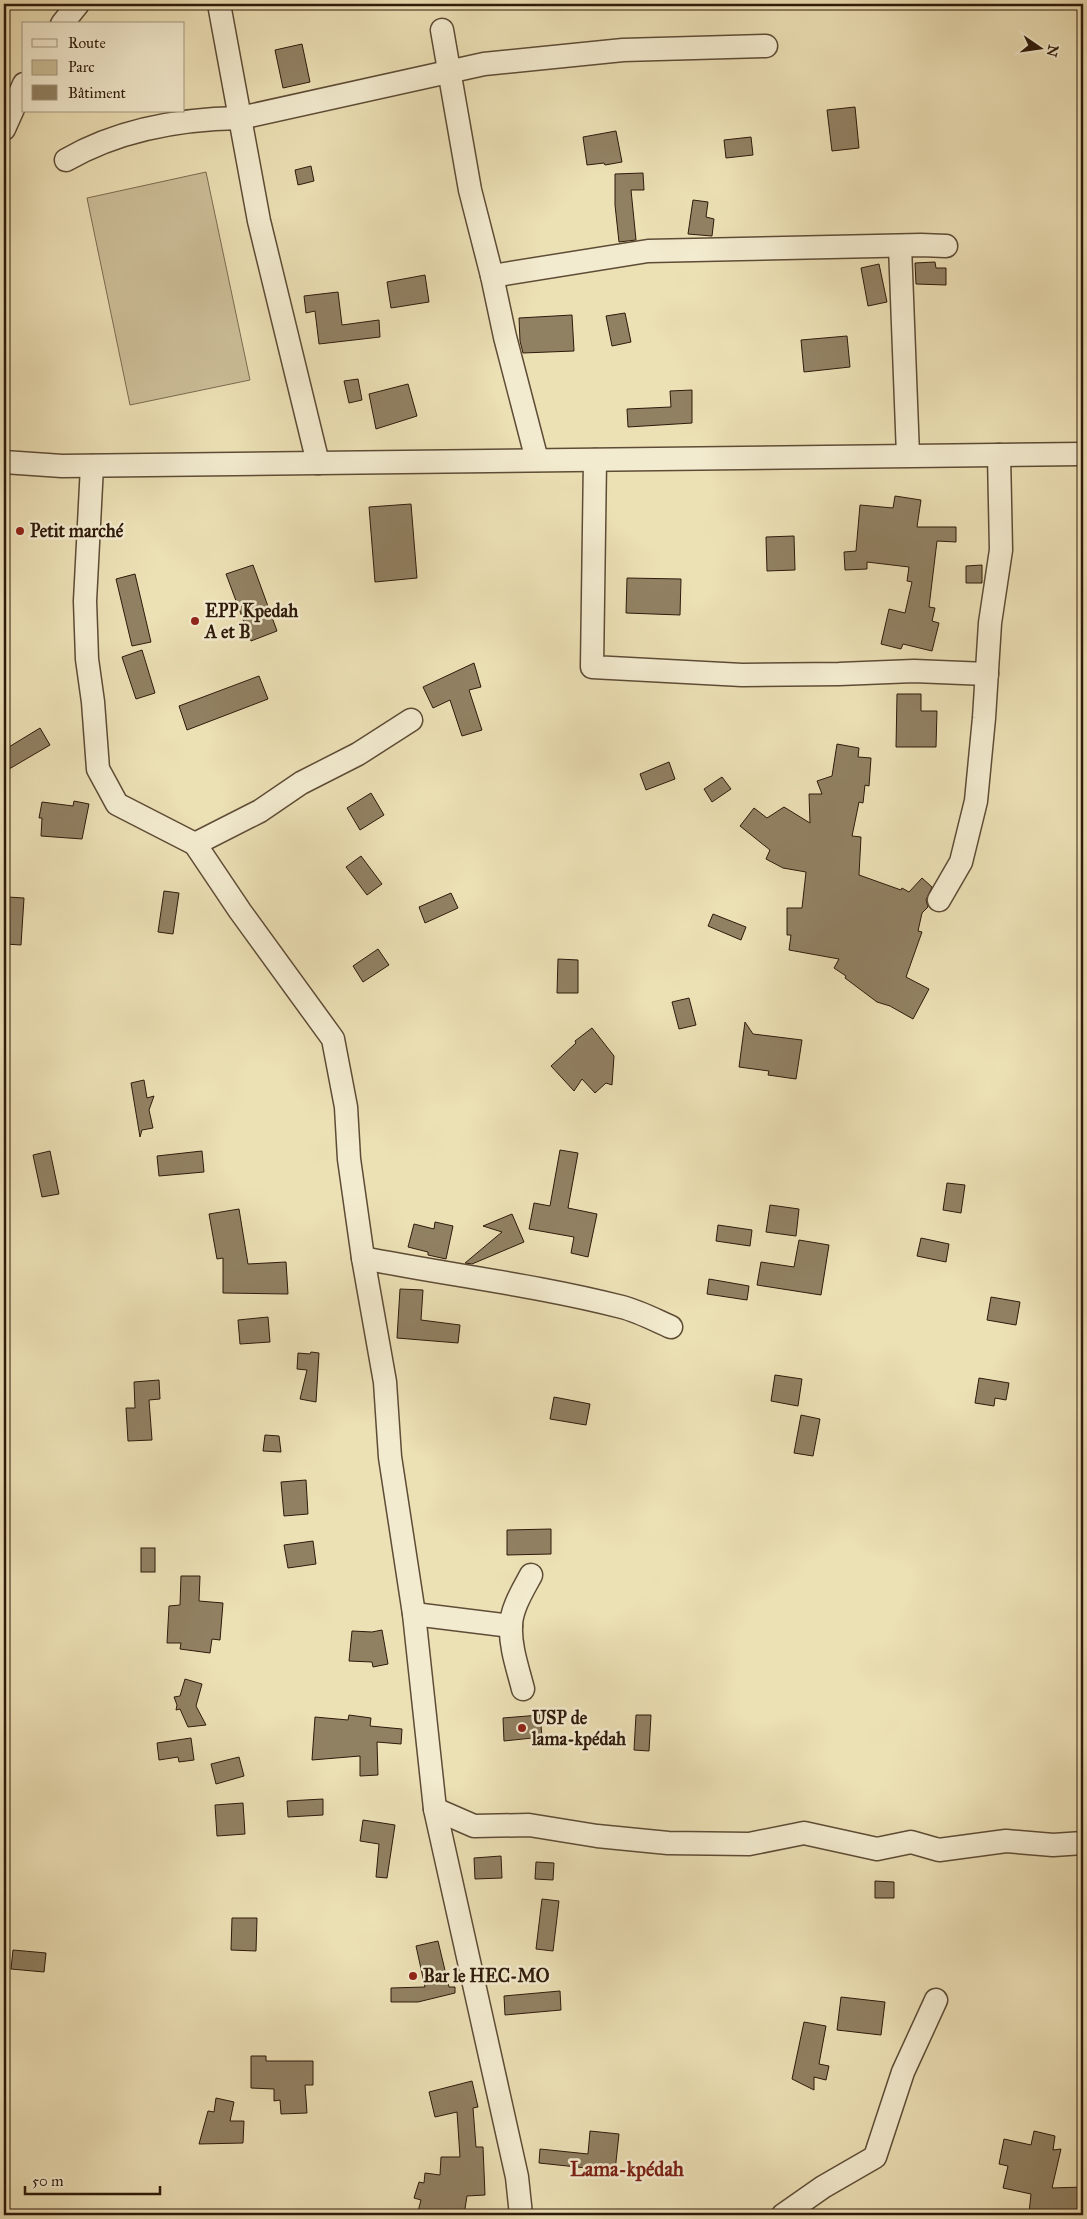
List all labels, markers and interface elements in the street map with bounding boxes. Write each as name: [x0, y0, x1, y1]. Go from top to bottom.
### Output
legend: [22, 22, 185, 112]
north arrow: [1014, 22, 1064, 72]
text: Route: [68, 34, 106, 52]
text: N: [1043, 43, 1062, 59]
text: Parc: [68, 58, 95, 76]
text: Bâtiment: [68, 84, 127, 102]
place label: Petit marché: [30, 520, 124, 542]
marker: Petit marché: [14, 525, 26, 537]
place label: EPP Kpedah A et B: [204, 600, 299, 643]
marker: EPP Kpedah A et B: [189, 615, 201, 627]
place label: USP de lama-kpédah: [531, 1707, 627, 1751]
marker: USP de lama-kpédah: [516, 1722, 528, 1734]
place label: Bar le HEC-MO: [423, 1965, 550, 1987]
marker: Bar le HEC-MO: [407, 1970, 419, 1982]
district label: Lama-kpédah: [570, 2157, 685, 2182]
scale bar: [25, 2164, 160, 2196]
text: 50 m: [32, 2172, 64, 2190]

